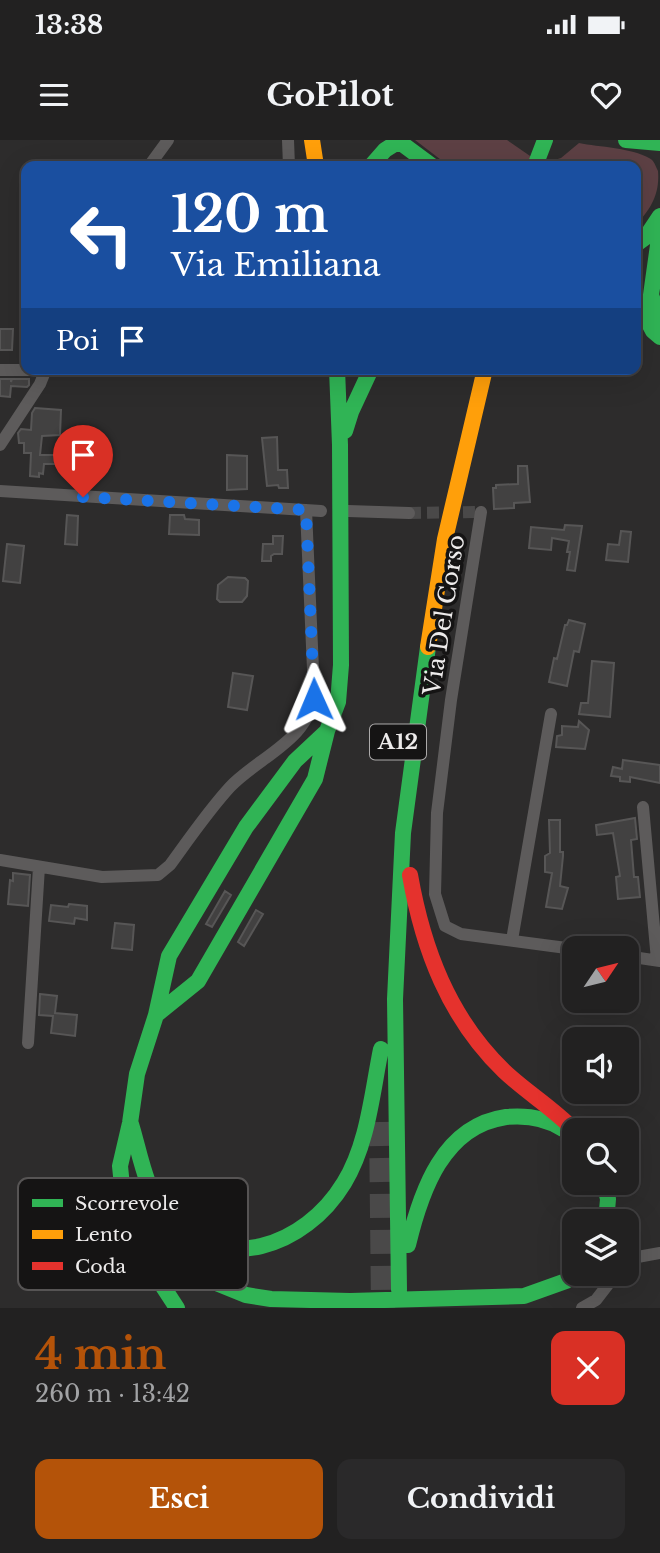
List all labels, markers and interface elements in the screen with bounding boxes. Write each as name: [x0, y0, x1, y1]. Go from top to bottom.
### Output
text: 13:38: [35, 9, 103, 41]
text: GoPilot: [266, 75, 394, 115]
icon: menu: [35, 76, 73, 114]
icon: heart: [587, 76, 625, 114]
text: 120 m: [171, 184, 329, 245]
icon: left: [56, 189, 147, 280]
text: Via Emiliana: [171, 245, 381, 285]
icon: arrive: [113, 322, 151, 360]
text: Poi: [56, 325, 99, 357]
pin: [53, 425, 113, 497]
icon: arrive: [64, 436, 102, 474]
street label: Via Del Corso: [417, 533, 471, 698]
position arrow: [277, 662, 351, 736]
road number: A12: [370, 724, 426, 760]
north arrow: [562, 936, 639, 1013]
map controls: [562, 936, 639, 1286]
button: sound: [562, 1027, 639, 1104]
button: search: [562, 1118, 639, 1195]
legend: [18, 1178, 248, 1290]
text: Scorrevole: [75, 1192, 179, 1215]
button: layers: [562, 1209, 639, 1286]
text: Lento: [75, 1223, 132, 1246]
text: Coda: [75, 1255, 126, 1278]
text: 4 min: [35, 1328, 166, 1380]
button: close: [551, 1331, 625, 1405]
text: 260 m · 13:42: [35, 1380, 190, 1408]
button: Esci: [35, 1459, 323, 1539]
button: Condividi: [337, 1459, 625, 1539]

